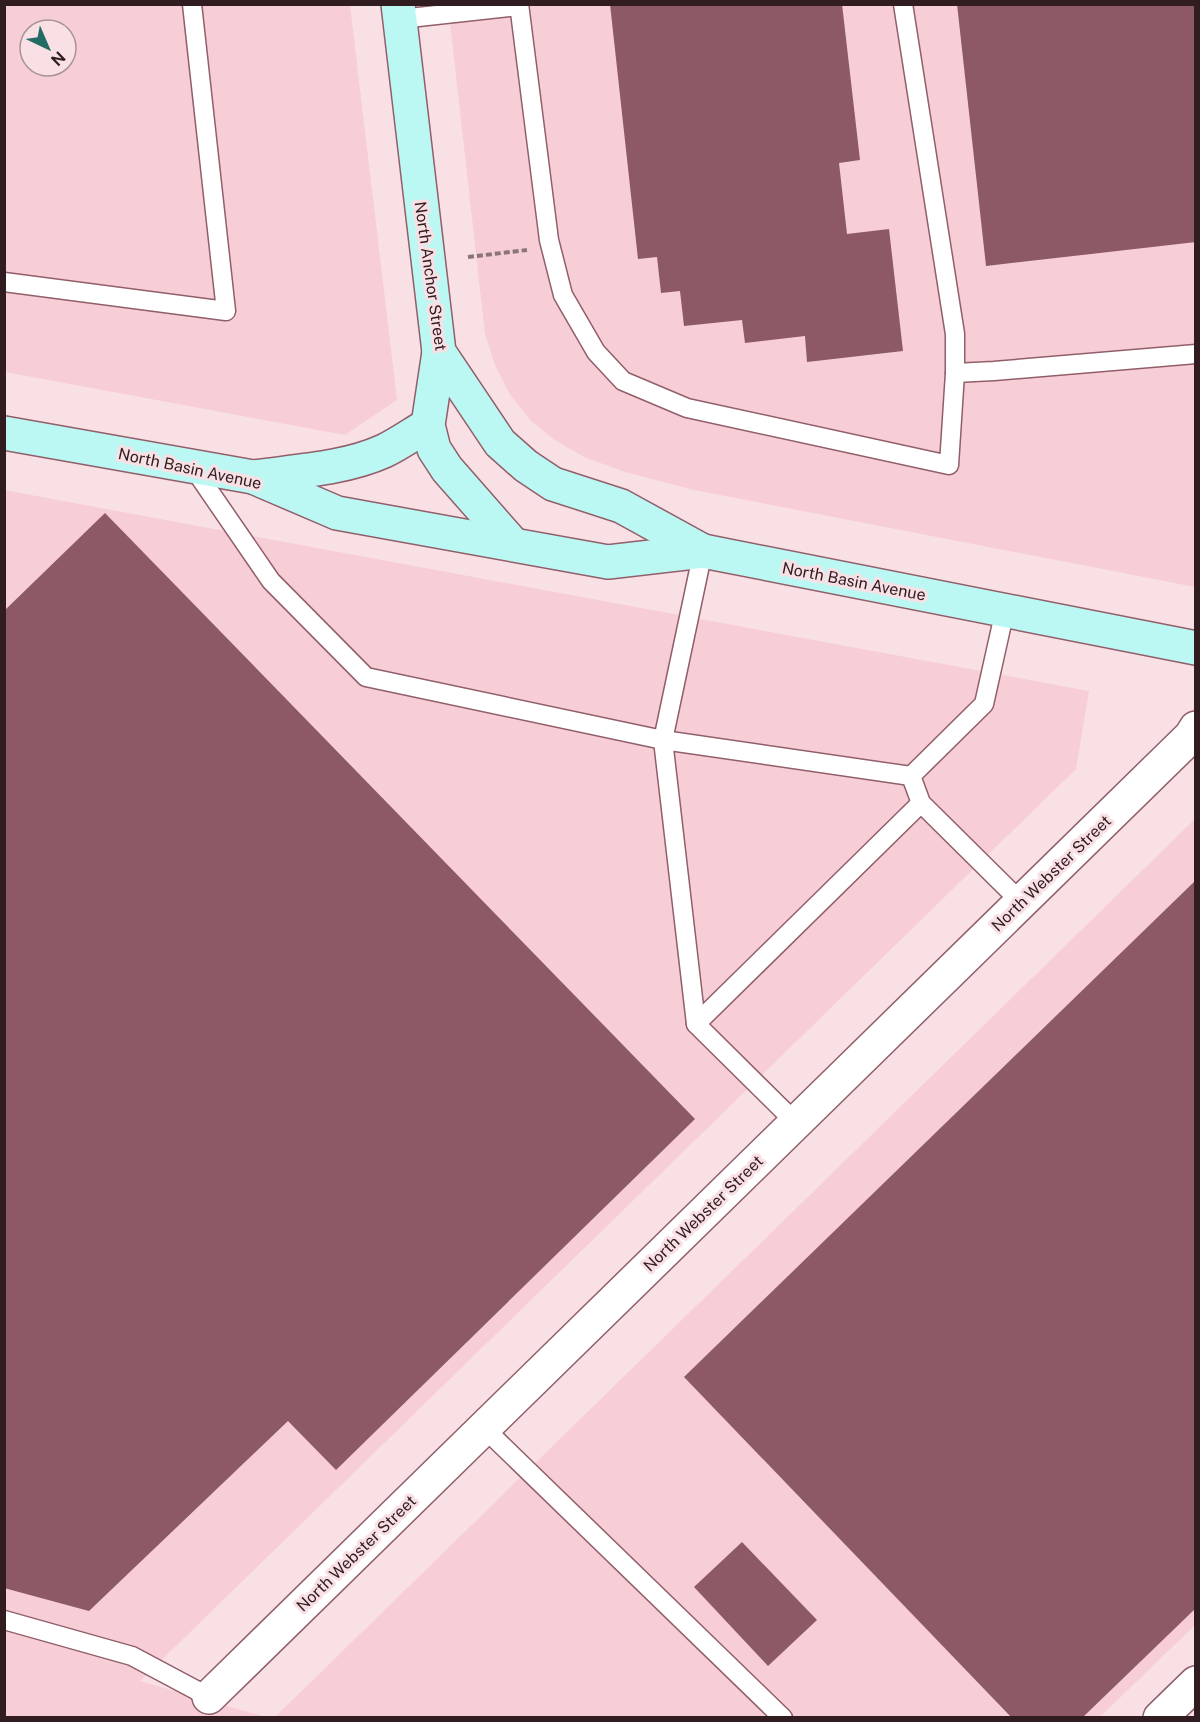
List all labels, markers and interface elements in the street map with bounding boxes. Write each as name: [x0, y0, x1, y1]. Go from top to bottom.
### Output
north arrow: [18, 18, 78, 78]
text: N: [47, 47, 69, 70]
street label: North Anchor Street: [411, 200, 450, 352]
street label: North Basin Avenue: [116, 444, 263, 493]
street label: North Basin Avenue: [780, 558, 927, 605]
street label: North Webster Street: [988, 811, 1115, 935]
street label: North Webster Street: [640, 1151, 767, 1275]
street label: North Webster Street: [293, 1491, 420, 1615]

